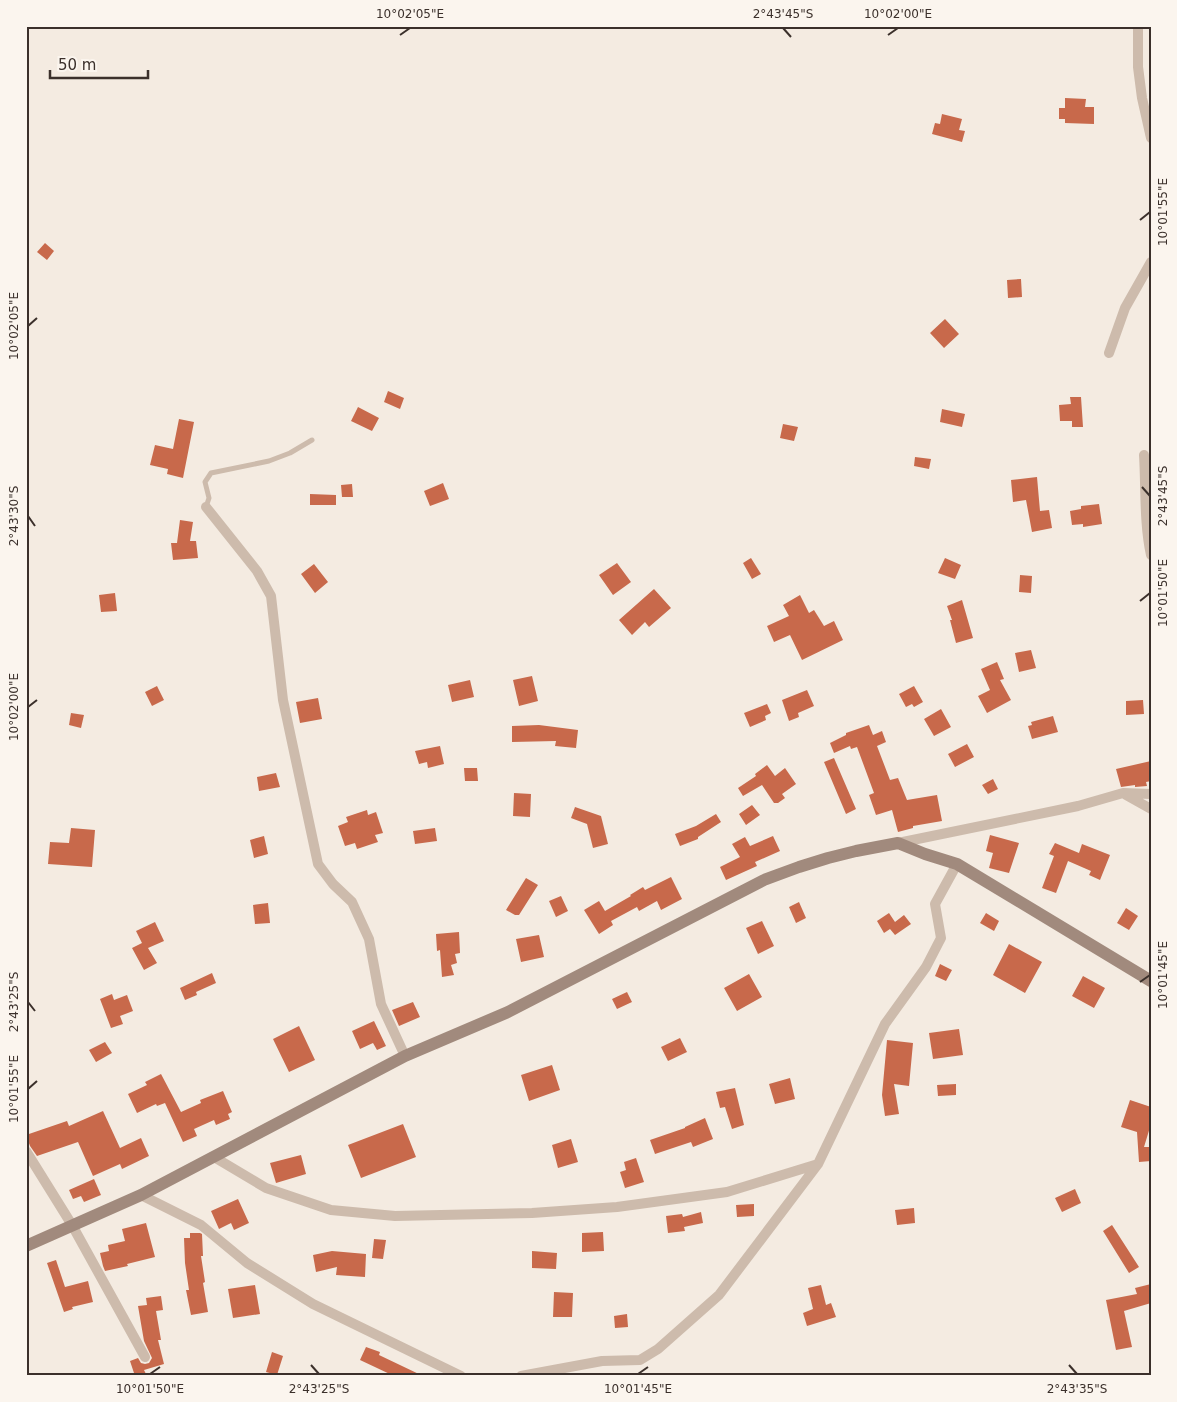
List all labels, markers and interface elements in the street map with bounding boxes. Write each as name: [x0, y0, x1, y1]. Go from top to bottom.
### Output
text: 10°02'05"E: [376, 7, 444, 21]
text: 2°43'45"S: [753, 7, 813, 21]
text: 10°02'00"E: [864, 7, 932, 21]
scale bar: [50, 48, 148, 80]
text: 50 m: [58, 56, 96, 74]
text: 10°01'55"E: [1156, 178, 1170, 246]
text: 10°02'05"E: [7, 292, 21, 360]
text: 2°43'45"S: [1156, 466, 1170, 526]
text: 2°43'30"S: [7, 486, 21, 546]
text: 10°01'50"E: [1156, 559, 1170, 627]
text: 10°02'00"E: [7, 673, 21, 741]
text: 10°01'45"E: [1156, 941, 1170, 1009]
text: 2°43'25"S: [7, 972, 21, 1032]
text: 10°01'55"E: [7, 1055, 21, 1123]
text: 10°01'50"E: [116, 1382, 184, 1396]
text: 2°43'25"S: [289, 1382, 349, 1396]
text: 10°01'45"E: [604, 1382, 672, 1396]
text: 2°43'35"S: [1047, 1382, 1107, 1396]

